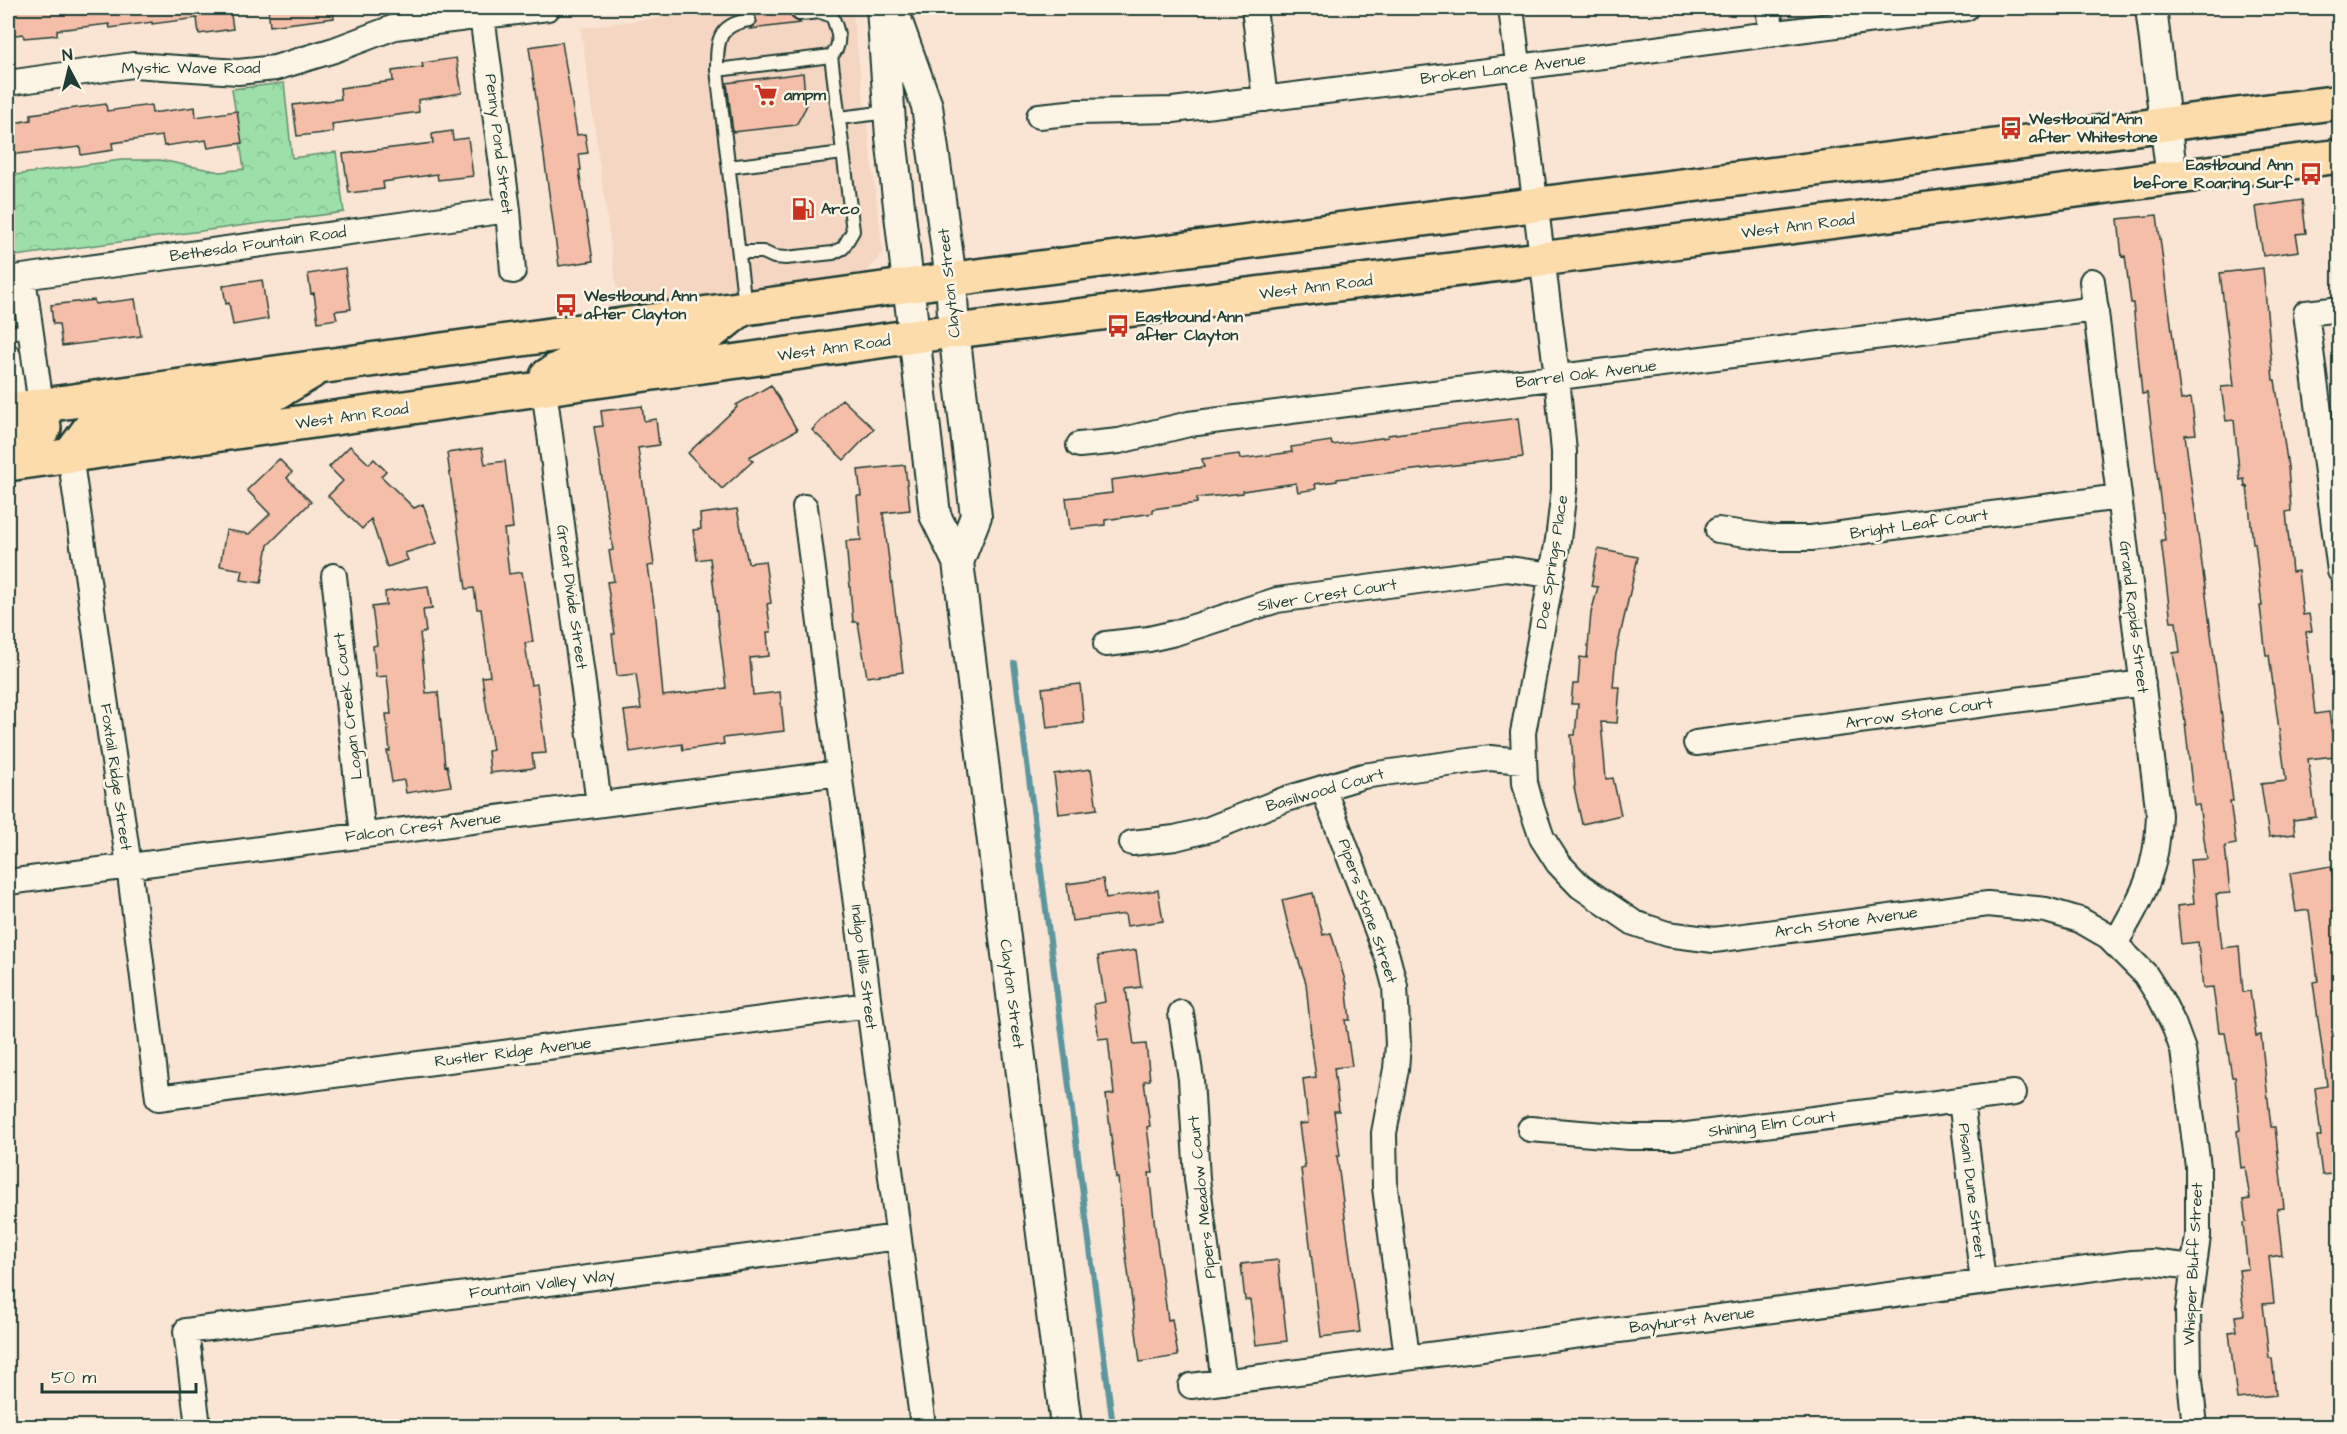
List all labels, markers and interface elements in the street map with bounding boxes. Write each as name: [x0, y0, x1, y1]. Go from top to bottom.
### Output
north arrow: [39, 39, 99, 99]
text: N: [61, 44, 74, 67]
street label: Broken Lance Avenue: [1419, 48, 1587, 90]
street label: Mystic Wave Road: [122, 57, 260, 80]
street label: Penny Pond Street: [478, 73, 519, 216]
supermarket icon: ampm: [753, 82, 779, 108]
place label: ampm: [783, 84, 827, 106]
place label: Westbound Ann after Whitestone: [2028, 108, 2158, 148]
bus stop icon: Westbound Ann after Whitestone: [1998, 115, 2024, 141]
place label: Eastbound Ann before Roaring Surf: [2134, 154, 2294, 196]
bus stop icon: Eastbound Ann before Roaring Surf: [2298, 161, 2324, 187]
fuel station icon: Arco: [790, 196, 816, 222]
place label: Arco: [821, 198, 860, 220]
street label: West Ann Road: [1740, 208, 1856, 244]
street label: Bethesda Fountain Road: [168, 221, 348, 267]
street label: Clayton Street: [932, 227, 967, 339]
street label: West Ann Road: [1258, 269, 1374, 305]
place label: Westbound Ann after Clayton: [583, 285, 697, 326]
bus stop icon: Westbound Ann after Clayton: [553, 292, 579, 318]
place label: Eastbound Ann after Clayton: [1135, 306, 1243, 347]
bus stop icon: Eastbound Ann after Clayton: [1105, 313, 1131, 339]
street label: West Ann Road: [776, 329, 892, 367]
street label: Barrel Oak Avenue: [1514, 354, 1658, 394]
street label: West Ann Road: [294, 397, 410, 435]
street label: Doe Springs Place: [1531, 493, 1574, 631]
street label: Bright Leaf Court: [1849, 503, 1990, 546]
street label: Great Divide Street: [551, 523, 593, 671]
street label: Grand Rapids Street: [2114, 539, 2154, 695]
street label: Silver Crest Court: [1256, 573, 1399, 617]
street label: Logan Creek Court: [328, 630, 369, 781]
street label: Arrow Stone Court: [1844, 692, 1995, 734]
street label: Foxtail Ridge Street: [94, 702, 137, 853]
street label: Basilwood Court: [1263, 762, 1387, 817]
street label: Falcon Crest Avenue: [344, 806, 503, 847]
street label: Pipers Stone Street: [1333, 836, 1403, 987]
street label: Arch Stone Avenue: [1773, 901, 1919, 943]
street label: Indigo Hills Street: [844, 903, 883, 1031]
street label: Clayton Street: [993, 938, 1030, 1051]
street label: Rustler Ridge Avenue: [433, 1031, 593, 1074]
street label: Shining Elm Court: [1707, 1105, 1838, 1144]
street label: Pipers Meadow Court: [1182, 1114, 1221, 1280]
street label: Pisani Dune Street: [1953, 1122, 1991, 1261]
street label: Whisper Bluff Street: [2178, 1182, 2208, 1346]
street label: Fountain Valley Way: [468, 1264, 616, 1305]
street label: Bayhurst Avenue: [1628, 1301, 1756, 1340]
scale bar: [42, 1356, 196, 1394]
text: 50 m: [51, 1365, 96, 1390]

